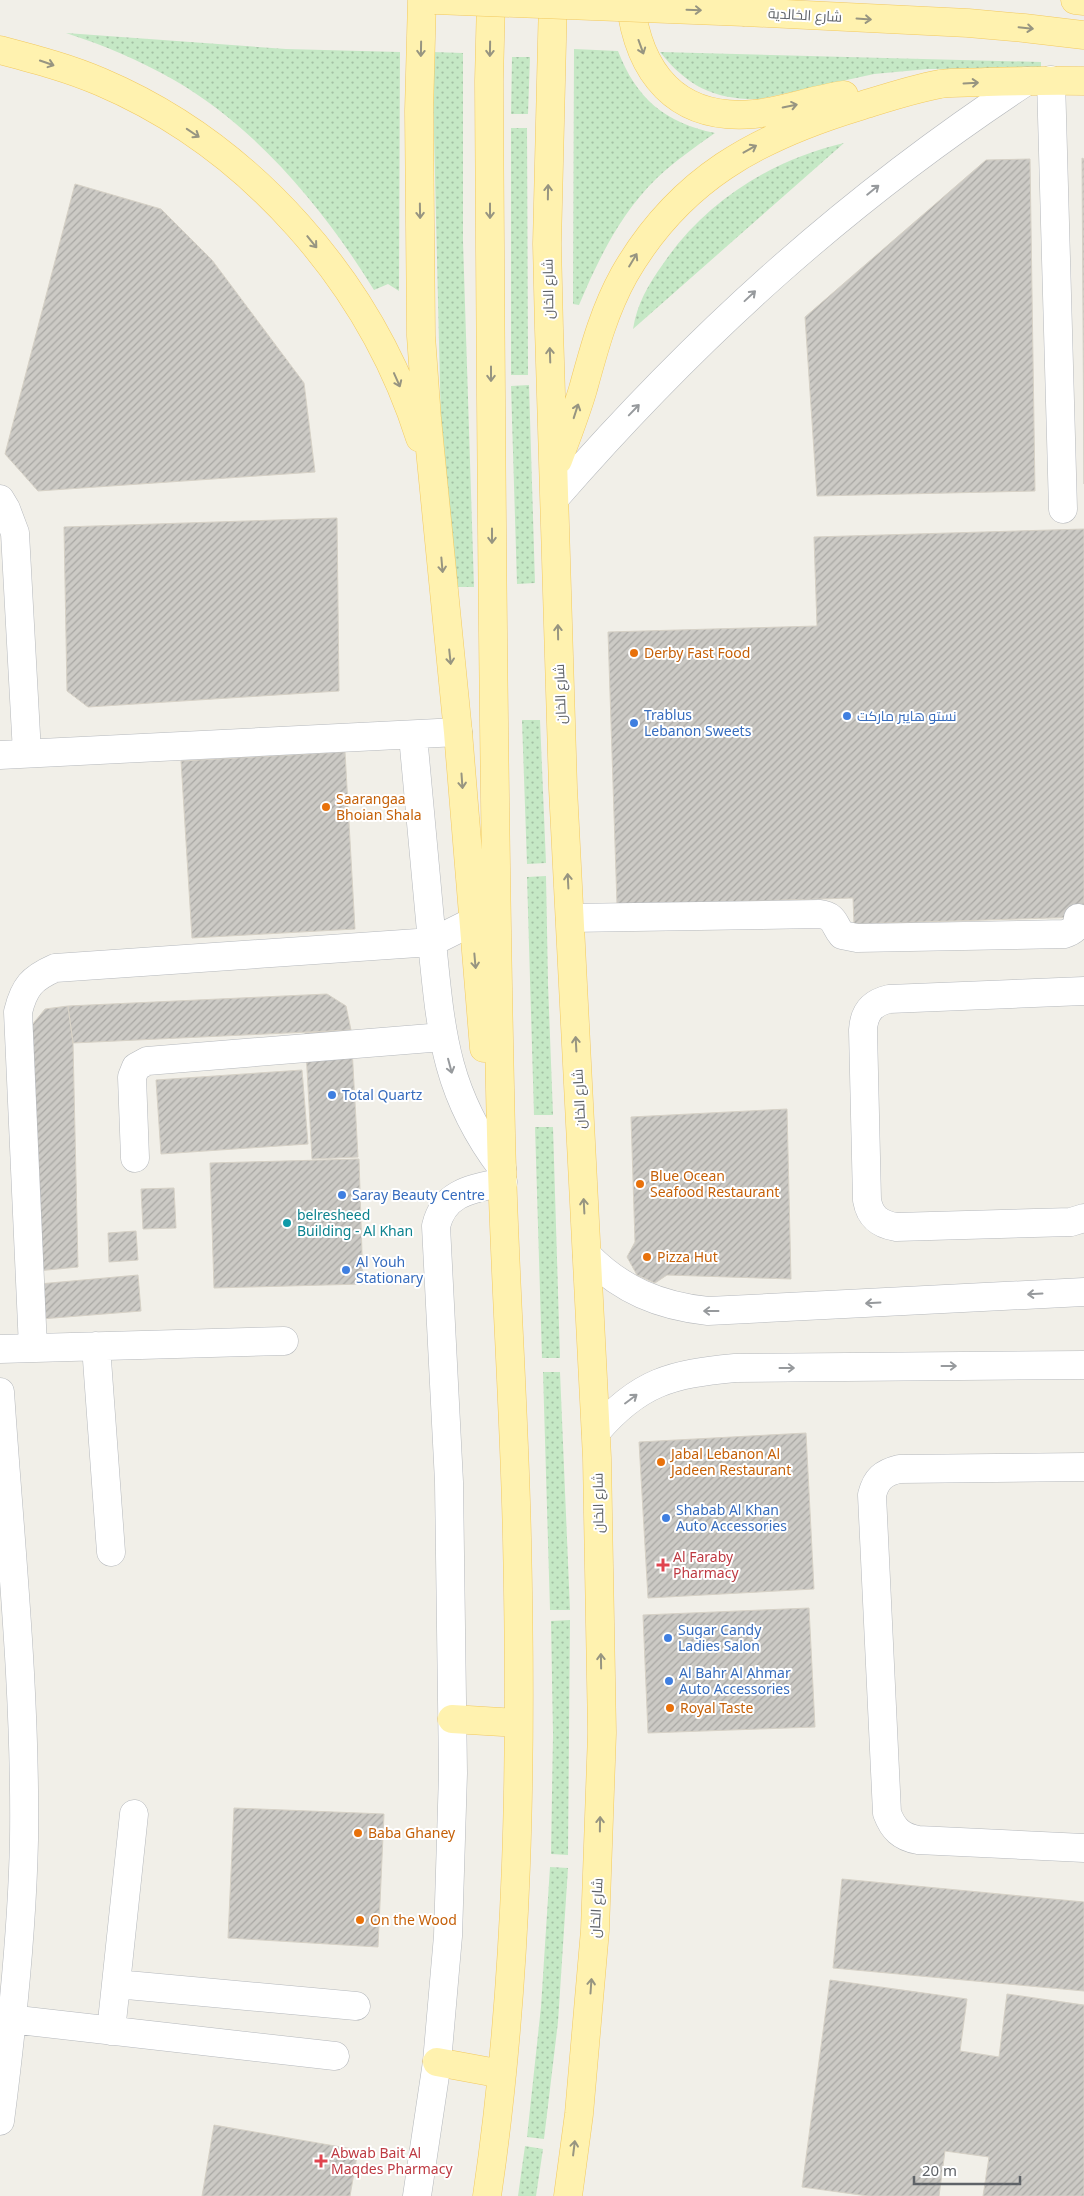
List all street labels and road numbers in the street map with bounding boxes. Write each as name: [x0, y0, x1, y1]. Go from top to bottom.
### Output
street label: شارع الخالدية: [768, 3, 843, 26]
street label: شارع الخان: [537, 259, 558, 319]
street label: شارع الخان: [549, 664, 570, 724]
street label: شارع الخان: [567, 1068, 590, 1130]
street label: شارع الخان: [587, 1473, 608, 1533]
street label: شارع الخان: [584, 1877, 607, 1939]

